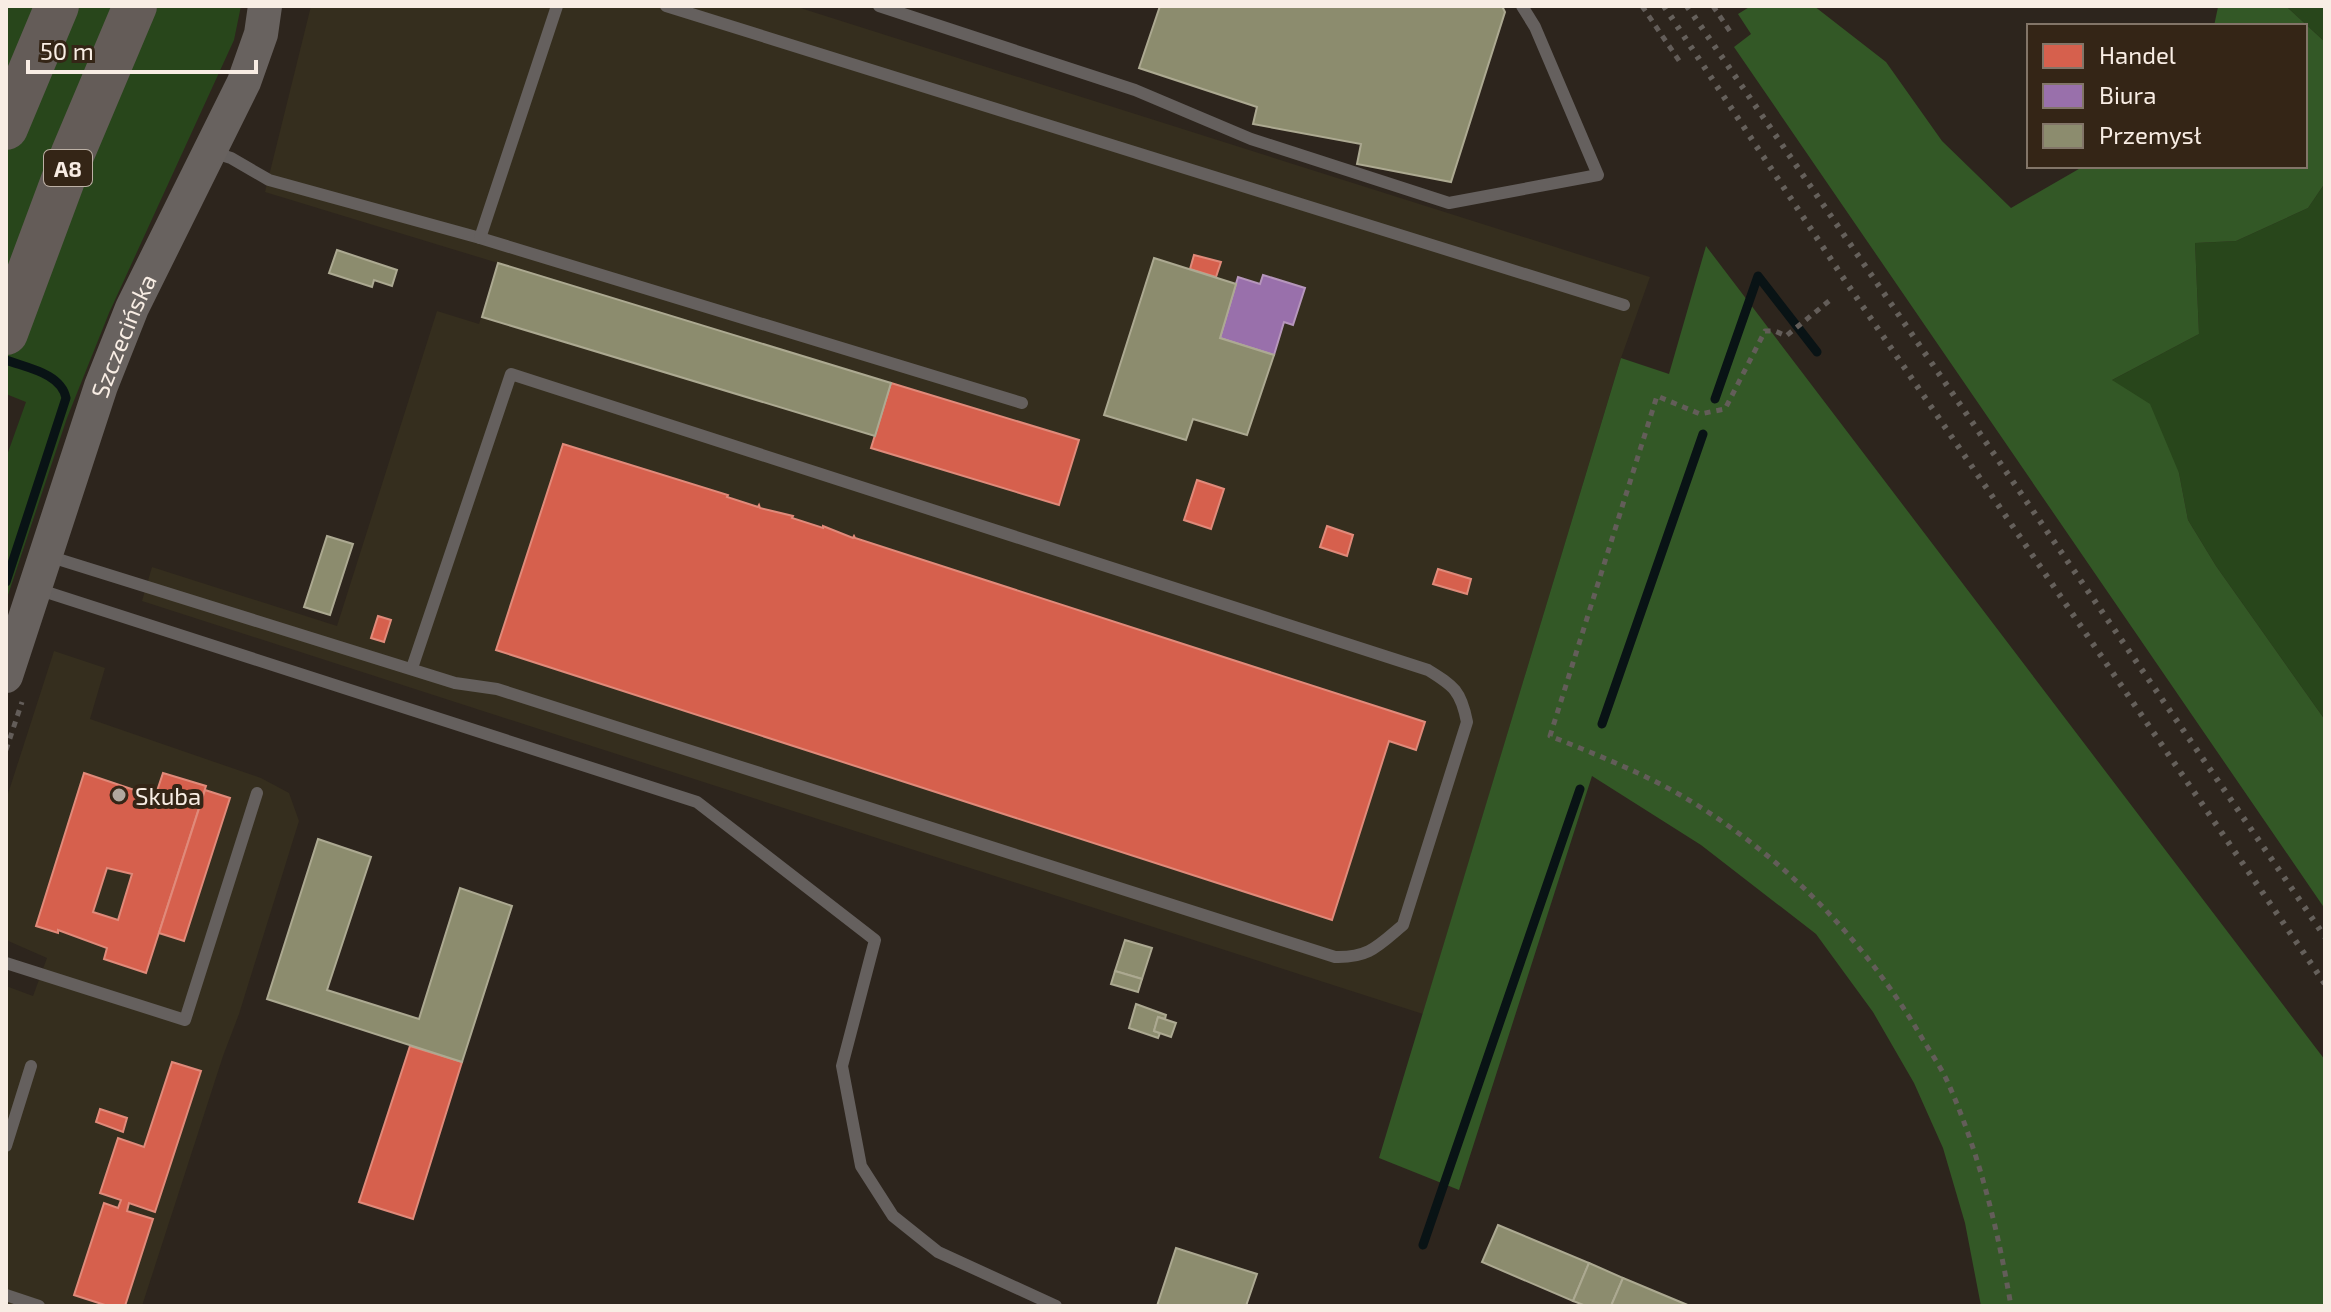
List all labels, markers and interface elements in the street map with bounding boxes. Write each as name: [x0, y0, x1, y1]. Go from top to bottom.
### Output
scale bar: [28, 24, 256, 74]
legend: [2027, 24, 2307, 168]
text: 50 m: [40, 36, 94, 65]
text: Handel: [2099, 40, 2176, 69]
text: Biura: [2099, 80, 2156, 109]
text: Przemysł: [2099, 120, 2202, 149]
road number: A8: [44, 150, 92, 186]
street label: Szczecińska: [84, 269, 161, 401]
place label: Skuba: [135, 781, 201, 810]
marker: Skuba: [110, 786, 128, 804]

